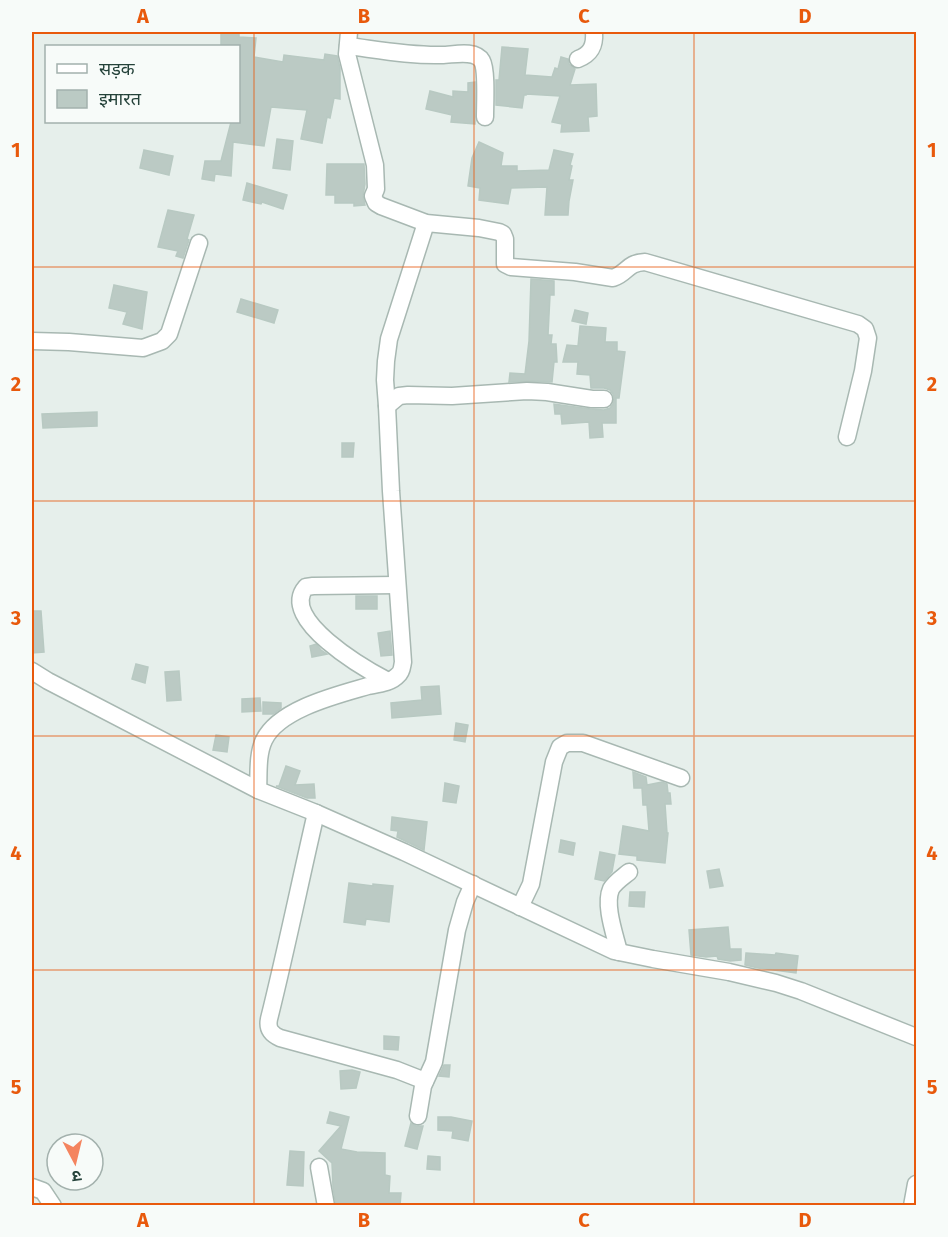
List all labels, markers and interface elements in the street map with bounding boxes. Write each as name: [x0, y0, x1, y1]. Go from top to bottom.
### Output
text: A: [136, 4, 150, 28]
text: B: [358, 4, 370, 28]
text: C: [578, 4, 590, 28]
text: D: [798, 4, 812, 28]
legend: [45, 45, 240, 123]
text: सड़क: [99, 58, 136, 80]
text: इमारत: [99, 88, 142, 110]
text: 1: [11, 138, 21, 162]
text: 1: [927, 138, 937, 162]
text: 2: [11, 372, 21, 396]
text: 2: [927, 372, 937, 396]
text: 3: [10, 606, 21, 630]
text: 3: [926, 606, 937, 630]
text: 4: [10, 841, 22, 865]
text: 4: [926, 841, 938, 865]
text: 5: [11, 1075, 22, 1099]
text: 5: [927, 1075, 938, 1099]
north arrow: [45, 1132, 105, 1192]
text: उ: [70, 1166, 83, 1186]
text: A: [136, 1208, 150, 1232]
text: B: [358, 1208, 370, 1232]
text: C: [578, 1208, 590, 1232]
text: D: [798, 1208, 812, 1232]

